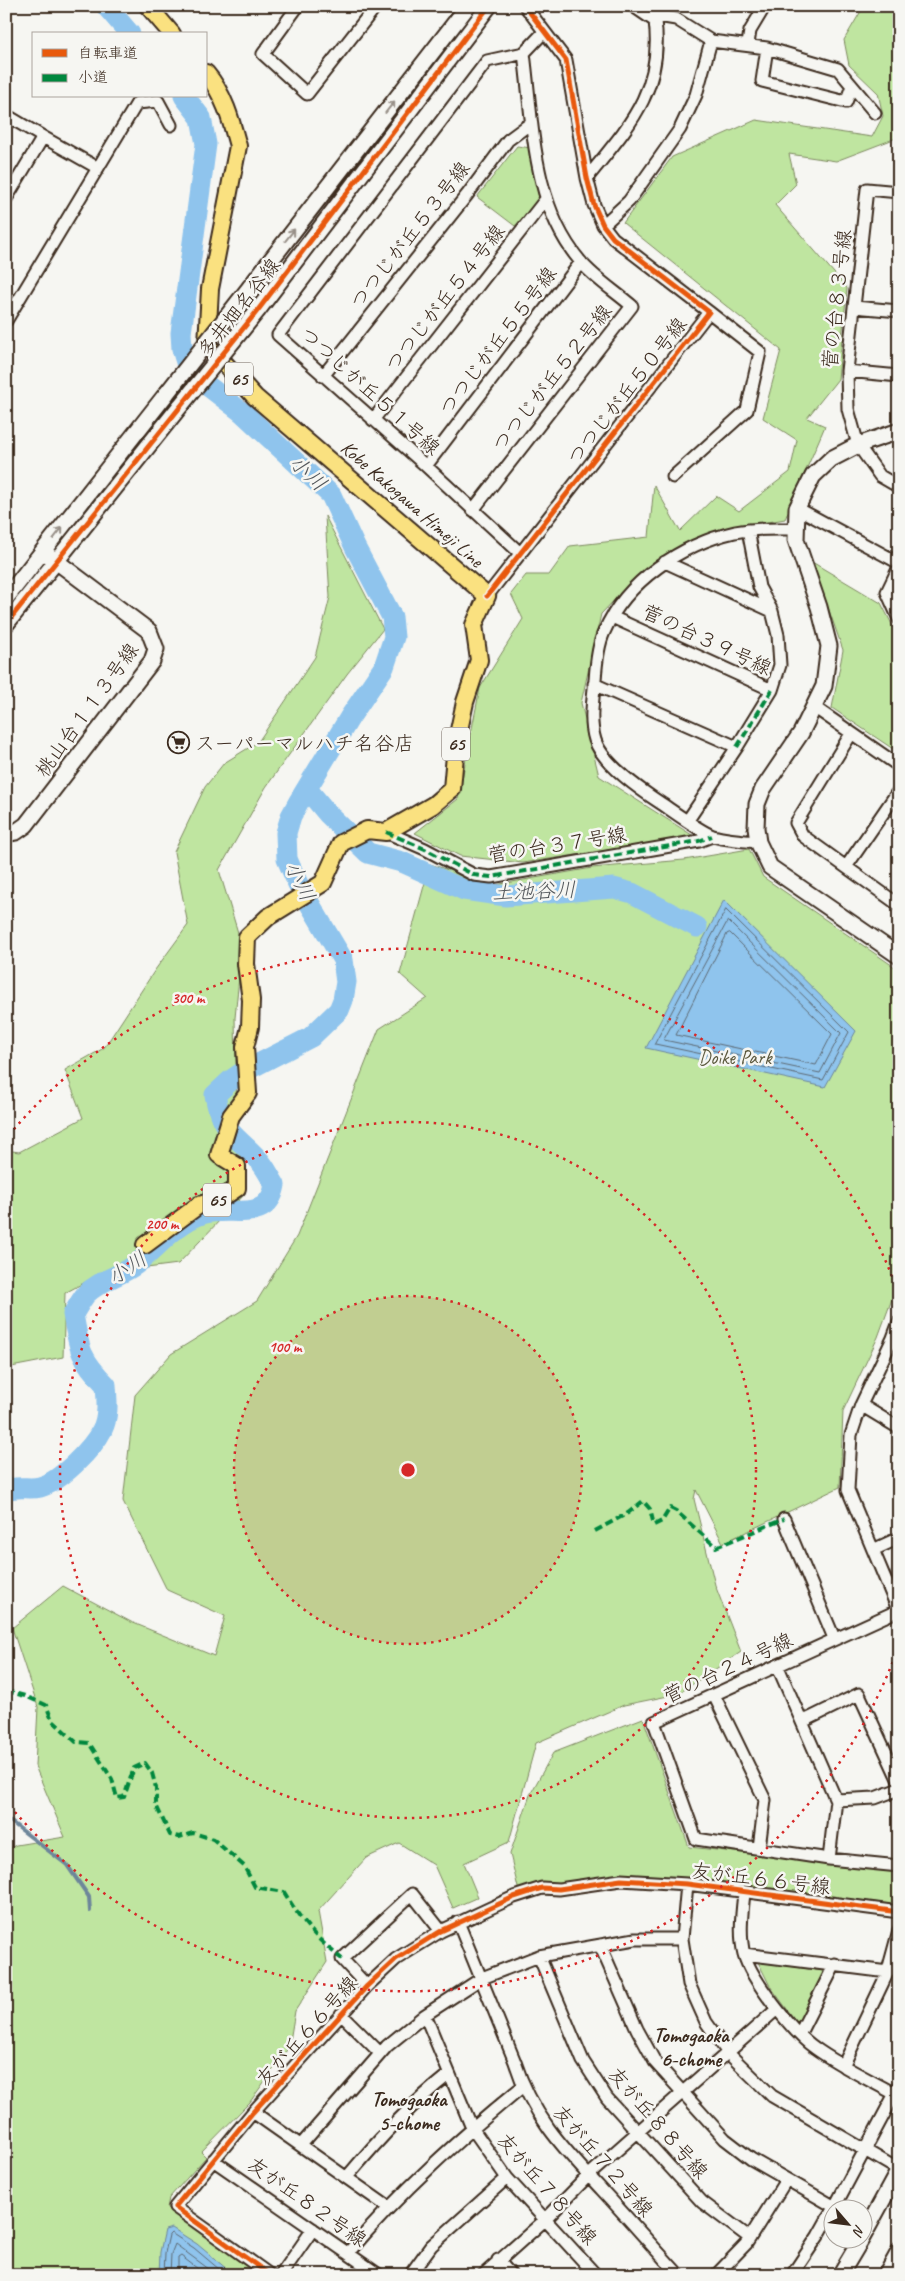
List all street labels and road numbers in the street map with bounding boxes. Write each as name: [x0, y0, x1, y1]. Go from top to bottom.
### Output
street label: つつじが丘５３号線: [345, 156, 475, 314]
street label: つつじが丘５４号線: [380, 219, 510, 377]
street label: 菅の台８３号線: [817, 228, 857, 370]
street label: 多井畑名谷線: [192, 253, 286, 363]
street label: つつじが丘５５号線: [434, 262, 562, 420]
street label: つつじが丘５２号線: [487, 299, 617, 457]
street label: つつじが丘５０号線: [562, 312, 692, 470]
street label: つつじが丘５１号線: [295, 321, 445, 461]
road number: 65: [225, 362, 253, 396]
street label: Kobe Kakogawa Himeji Line: [336, 435, 490, 574]
street label: 菅の台３９号線: [638, 599, 776, 681]
street label: 桃山台１１３号線: [30, 638, 144, 782]
road number: 65: [442, 728, 470, 761]
street label: 菅の台３７号線: [486, 822, 628, 868]
road number: 65: [203, 1184, 231, 1216]
street label: 菅の台２４号線: [659, 1627, 797, 1709]
street label: 友が丘６６号線: [690, 1858, 832, 1900]
street label: 友が丘６６号線: [251, 1971, 363, 2091]
street label: 友が丘８８号線: [603, 2062, 713, 2184]
street label: 友が丘７２号線: [548, 2100, 658, 2222]
street label: 友が丘７８号線: [492, 2128, 602, 2250]
street label: 友が丘８２号線: [242, 2152, 372, 2252]

